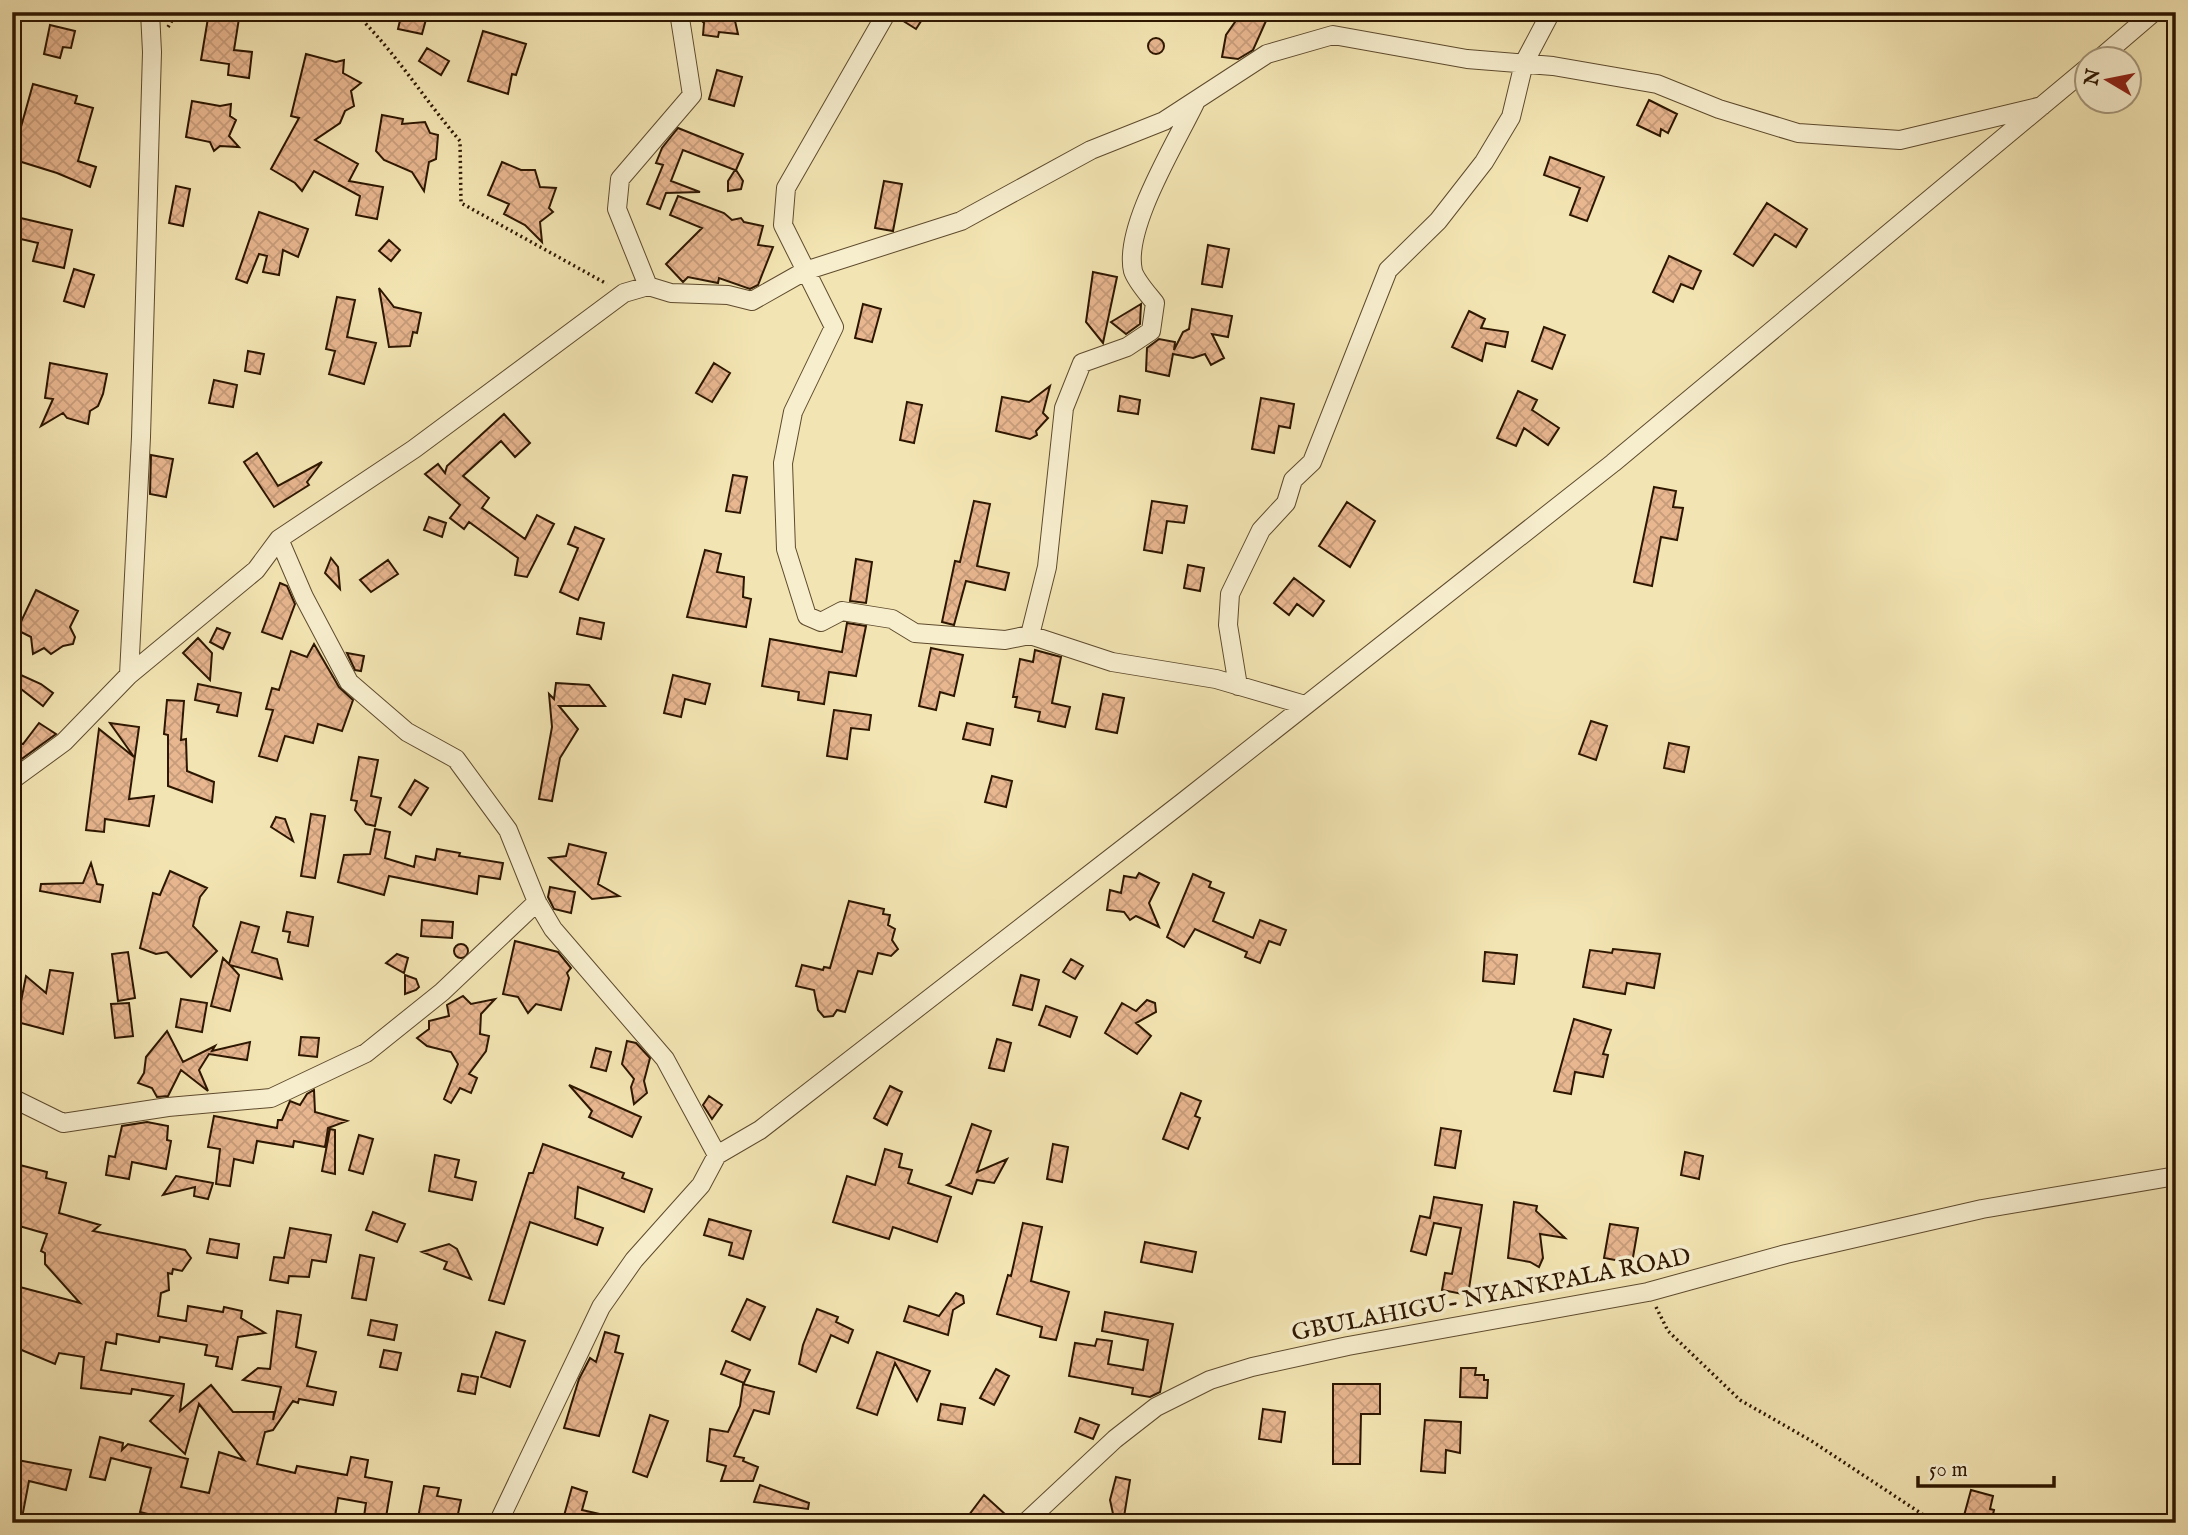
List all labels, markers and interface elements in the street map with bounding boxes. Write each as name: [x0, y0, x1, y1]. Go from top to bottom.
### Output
north arrow: [2072, 46, 2142, 116]
text: N: [2080, 67, 2107, 89]
street label: GBULAHIGU- NYANKPALA ROAD: [1289, 1242, 1693, 1349]
scale bar: [1918, 1444, 2055, 1488]
text: 50 m: [1929, 1457, 1968, 1484]

